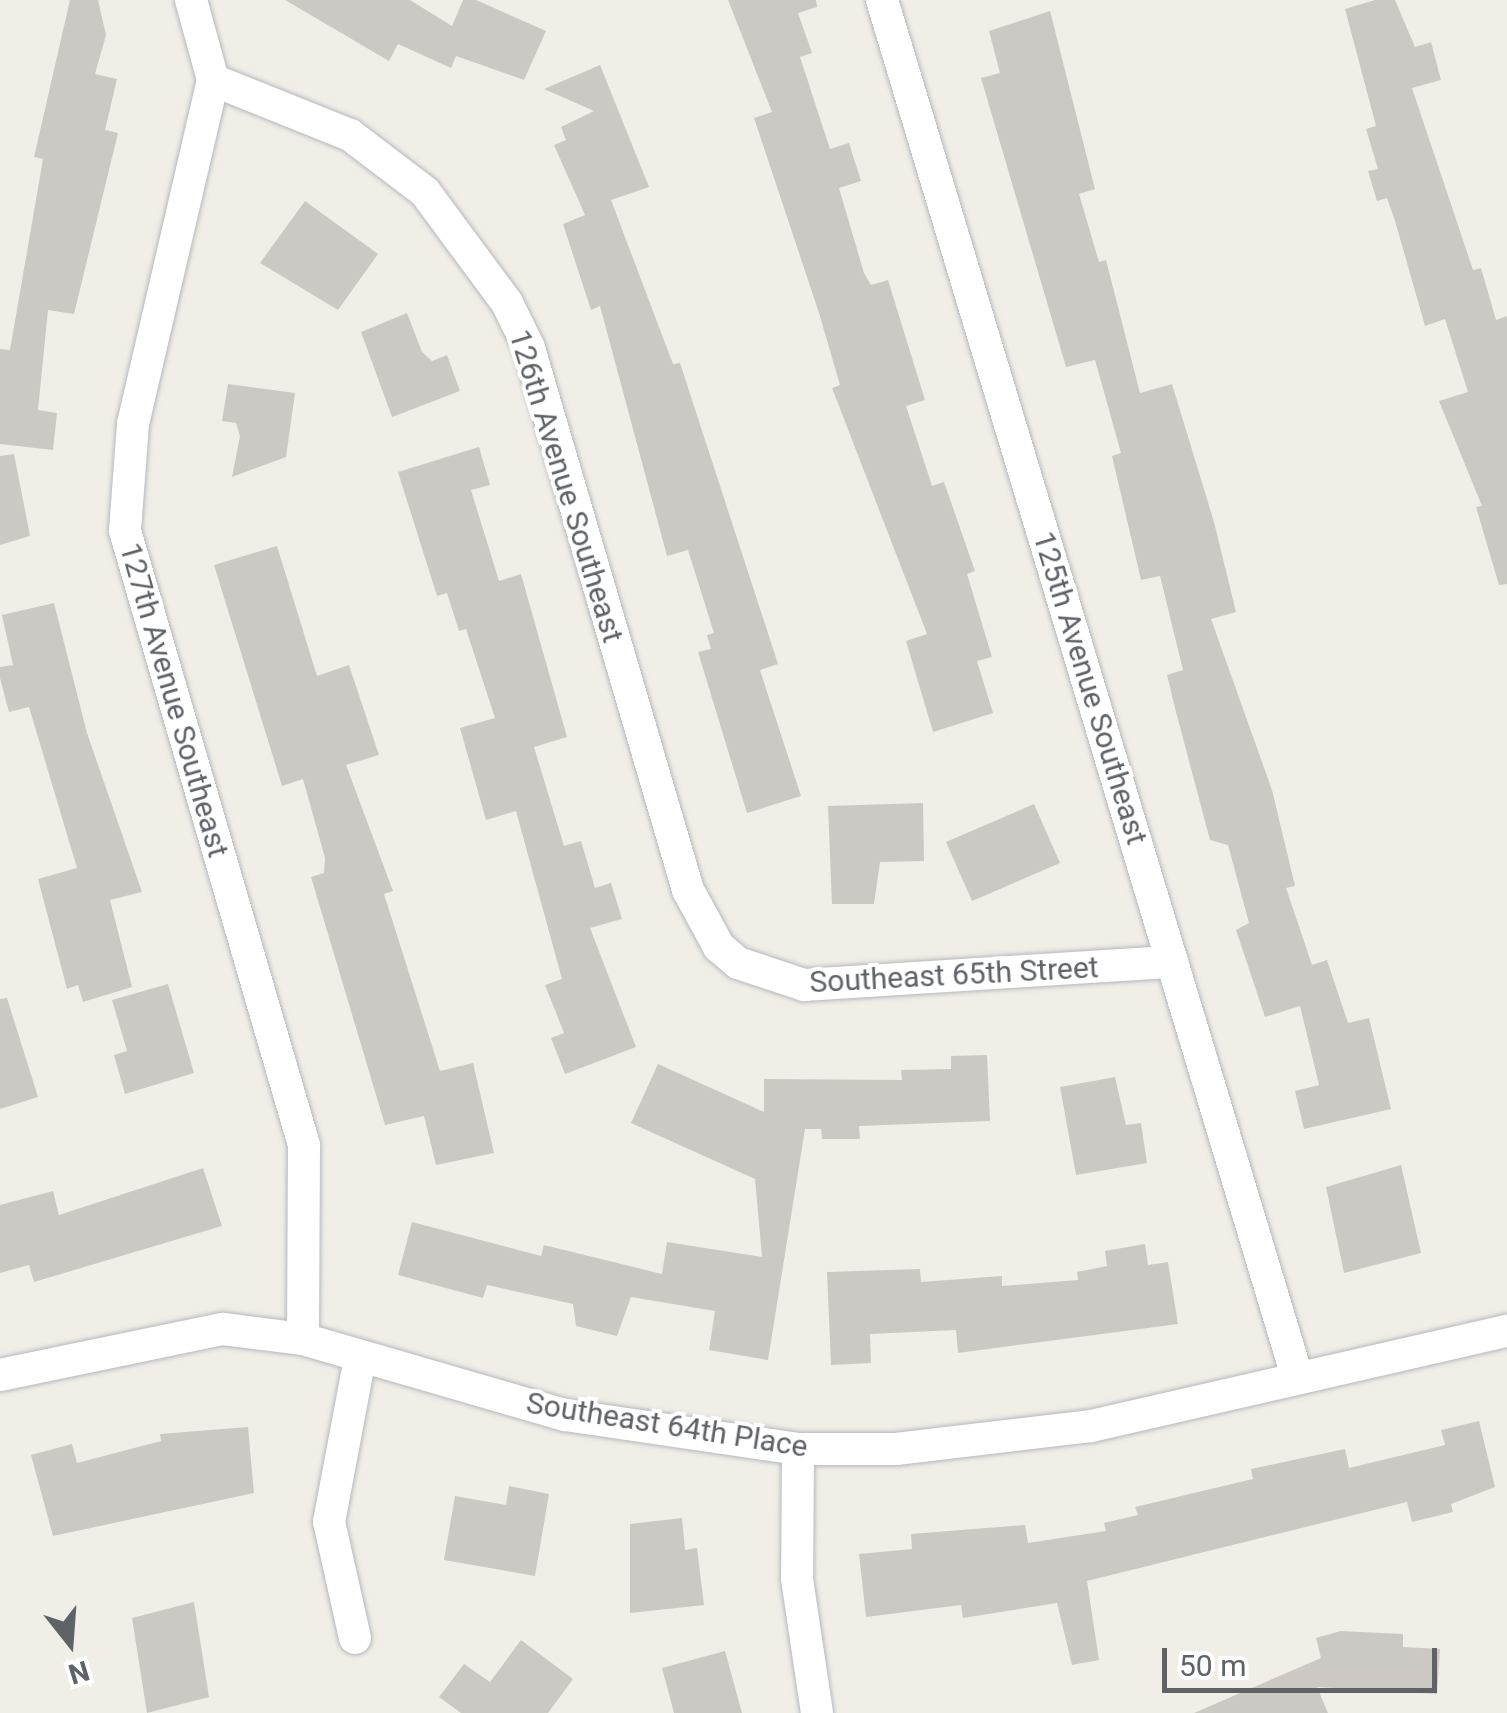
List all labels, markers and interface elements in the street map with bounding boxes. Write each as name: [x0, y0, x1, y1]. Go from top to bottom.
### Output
street label: 126th Avenue Southeast: [501, 325, 631, 647]
street label: 125th Avenue Southeast: [1025, 527, 1155, 849]
street label: 127th Avenue Southeast: [112, 539, 236, 861]
street label: Southeast 65th Street: [809, 949, 1099, 1001]
street label: Southeast 64th Place: [524, 1385, 810, 1465]
north arrow: [20, 1593, 120, 1693]
scale bar: [1167, 1628, 1442, 1690]
text: 50 m: [1179, 1648, 1246, 1683]
text: N: [65, 1653, 93, 1691]

